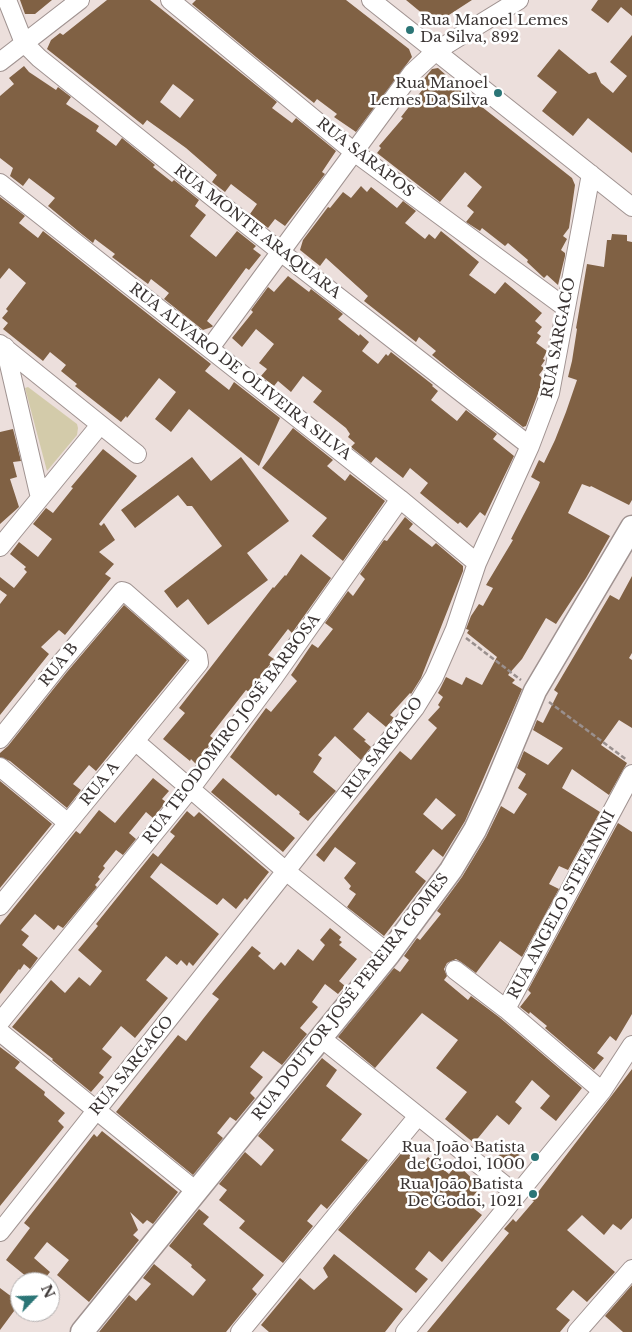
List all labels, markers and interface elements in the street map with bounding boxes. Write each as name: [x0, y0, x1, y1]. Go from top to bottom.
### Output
place label: Rua Manoel Lemes Da Silva, 892: [420, 12, 568, 47]
marker: Rua Manoel Lemes Da Silva, 892: [404, 24, 416, 36]
place label: Rua Manoel Lemes Da Silva: [370, 75, 488, 110]
marker: Rua Manoel Lemes Da Silva: [492, 87, 504, 99]
street label: RUA SARAPOS: [313, 114, 417, 202]
street label: RUA MONTE ARAQUARA: [170, 161, 344, 303]
street label: RUA SARGACO: [538, 276, 580, 400]
street label: RUA ALVARO DE OLIVEIRA SILVA: [125, 280, 355, 464]
street label: RUA TEODOMIRO JOSÉ BARBOSA: [140, 611, 324, 847]
street label: RUA B: [36, 639, 82, 691]
street label: RUA SARGACO: [339, 694, 427, 802]
street label: RUA A: [77, 758, 123, 810]
street label: RUA ANGELO STEFANINI: [505, 808, 619, 1002]
street label: RUA DOUTOR JOSÉ PEREIRA GOMES: [249, 870, 453, 1124]
street label: RUA SARGACO: [86, 1013, 178, 1119]
place label: Rua João Batista de Godoi, 1000: [401, 1139, 525, 1174]
marker: Rua João Batista de Godoi, 1000: [529, 1151, 541, 1163]
place label: Rua João Batista De Godoi, 1021: [399, 1176, 523, 1211]
marker: Rua João Batista De Godoi, 1021: [527, 1188, 539, 1200]
north arrow: [10, 1272, 60, 1322]
text: N: [37, 1282, 59, 1301]

